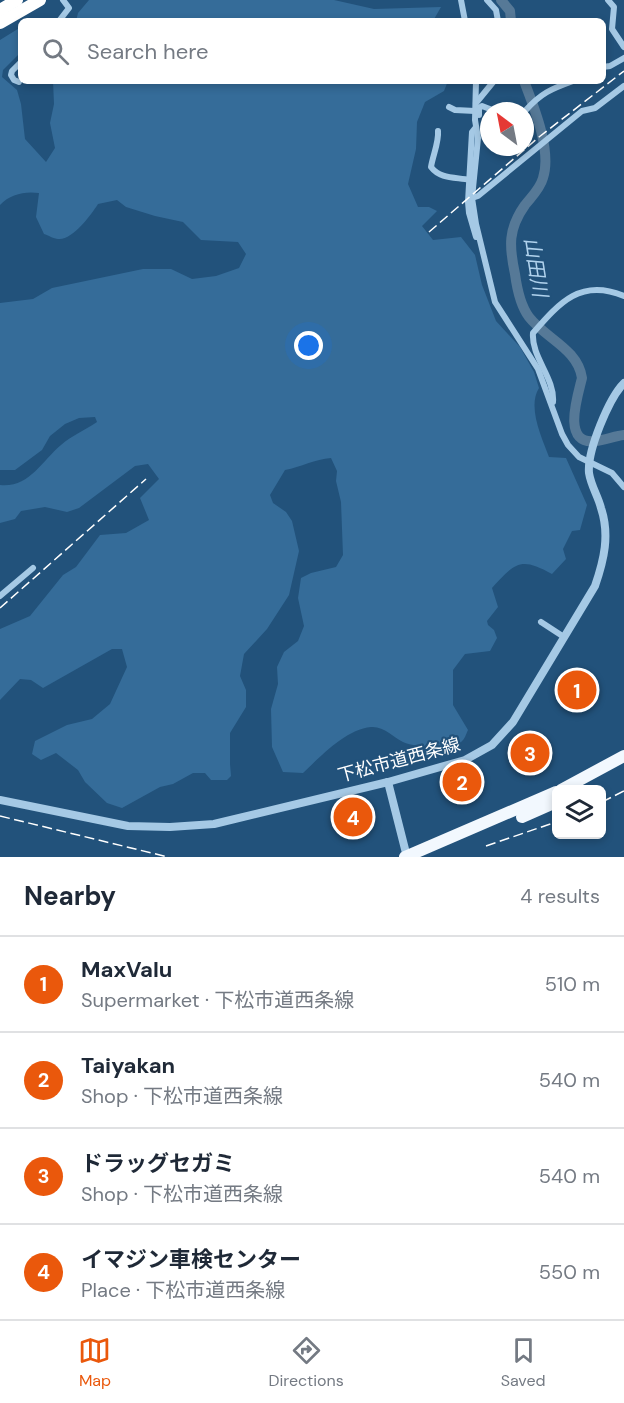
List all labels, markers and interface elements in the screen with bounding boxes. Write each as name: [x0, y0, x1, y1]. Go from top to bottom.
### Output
search box: [18, 18, 606, 84]
icon: search: [39, 35, 72, 68]
text: Search here: [87, 37, 208, 66]
north arrow: [480, 102, 534, 156]
water label: 山田川: [518, 235, 554, 301]
your location: [294, 331, 323, 360]
pin: 1: [558, 668, 596, 712]
pin: 3: [510, 730, 550, 776]
street label: 下松市道西条線: [335, 732, 463, 788]
pin: 2: [442, 760, 482, 804]
map controls: [552, 785, 606, 839]
button: layers: [552, 785, 606, 839]
pin: 4: [334, 794, 372, 840]
text: Nearby: [24, 879, 116, 913]
text: 4 results: [520, 883, 600, 909]
text: MaxValu: [81, 955, 172, 984]
text: 1: [40, 971, 47, 997]
text: 510 m: [545, 971, 600, 997]
text: Supermarket · 下松市道西条線: [81, 987, 354, 1013]
text: Taiyakan: [81, 1051, 175, 1080]
text: 2: [38, 1067, 49, 1093]
text: 540 m: [539, 1067, 600, 1093]
text: Shop · 下松市道西条線: [81, 1083, 283, 1109]
text: ドラッグセガミ: [81, 1149, 235, 1178]
text: 3: [37, 1163, 50, 1189]
text: 540 m: [539, 1163, 600, 1189]
text: Shop · 下松市道西条線: [81, 1181, 283, 1207]
text: イマジン車検センター: [81, 1245, 301, 1274]
text: 4: [37, 1259, 50, 1285]
text: 550 m: [539, 1259, 600, 1285]
text: Place · 下松市道西条線: [81, 1277, 285, 1303]
tab: Map: [78, 1334, 111, 1391]
tab: Directions: [268, 1334, 344, 1391]
tab: Saved: [501, 1334, 546, 1391]

